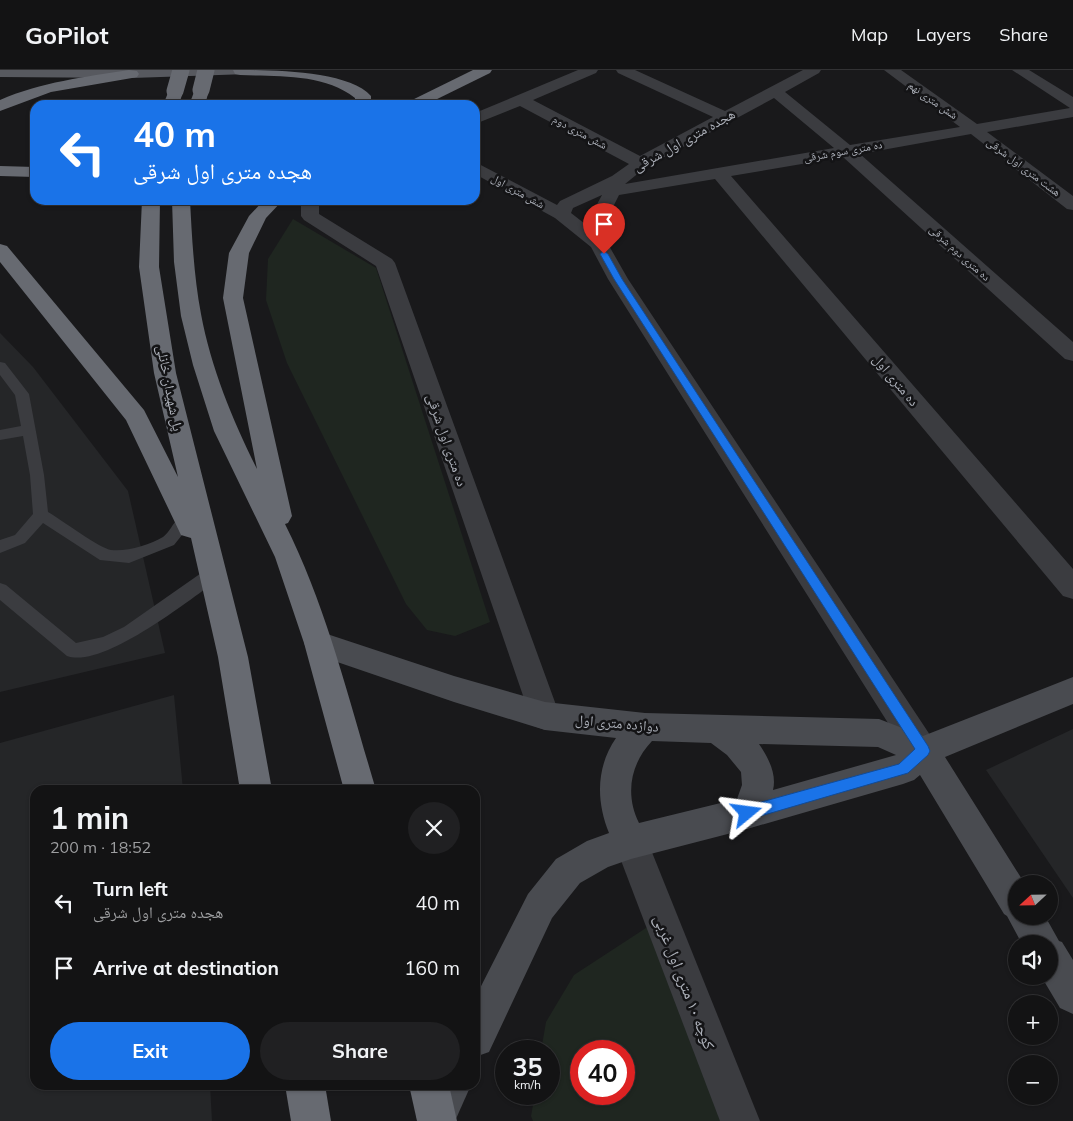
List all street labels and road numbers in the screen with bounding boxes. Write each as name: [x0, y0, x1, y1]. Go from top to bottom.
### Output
street label: شش متری نهم: [905, 78, 961, 123]
street label: هجده متری اول شرقی: [630, 104, 738, 176]
street label: شش متری دوم: [550, 112, 610, 152]
street label: هشت متری اول شرقی: [984, 135, 1064, 200]
street label: ده متری سوم شرقی: [803, 137, 884, 165]
street label: شش متری اول: [489, 171, 547, 211]
street label: ده متری دوم شرقی: [927, 222, 994, 284]
street label: پل شهیدان خانلی: [153, 343, 187, 433]
street label: ده متری اول: [869, 350, 923, 410]
street label: ده متری اول شرقی: [423, 391, 471, 489]
street label: دوازده متری اول: [574, 710, 660, 736]
street label: کوچه ۱۰ متری اول غربی: [649, 912, 720, 1053]

